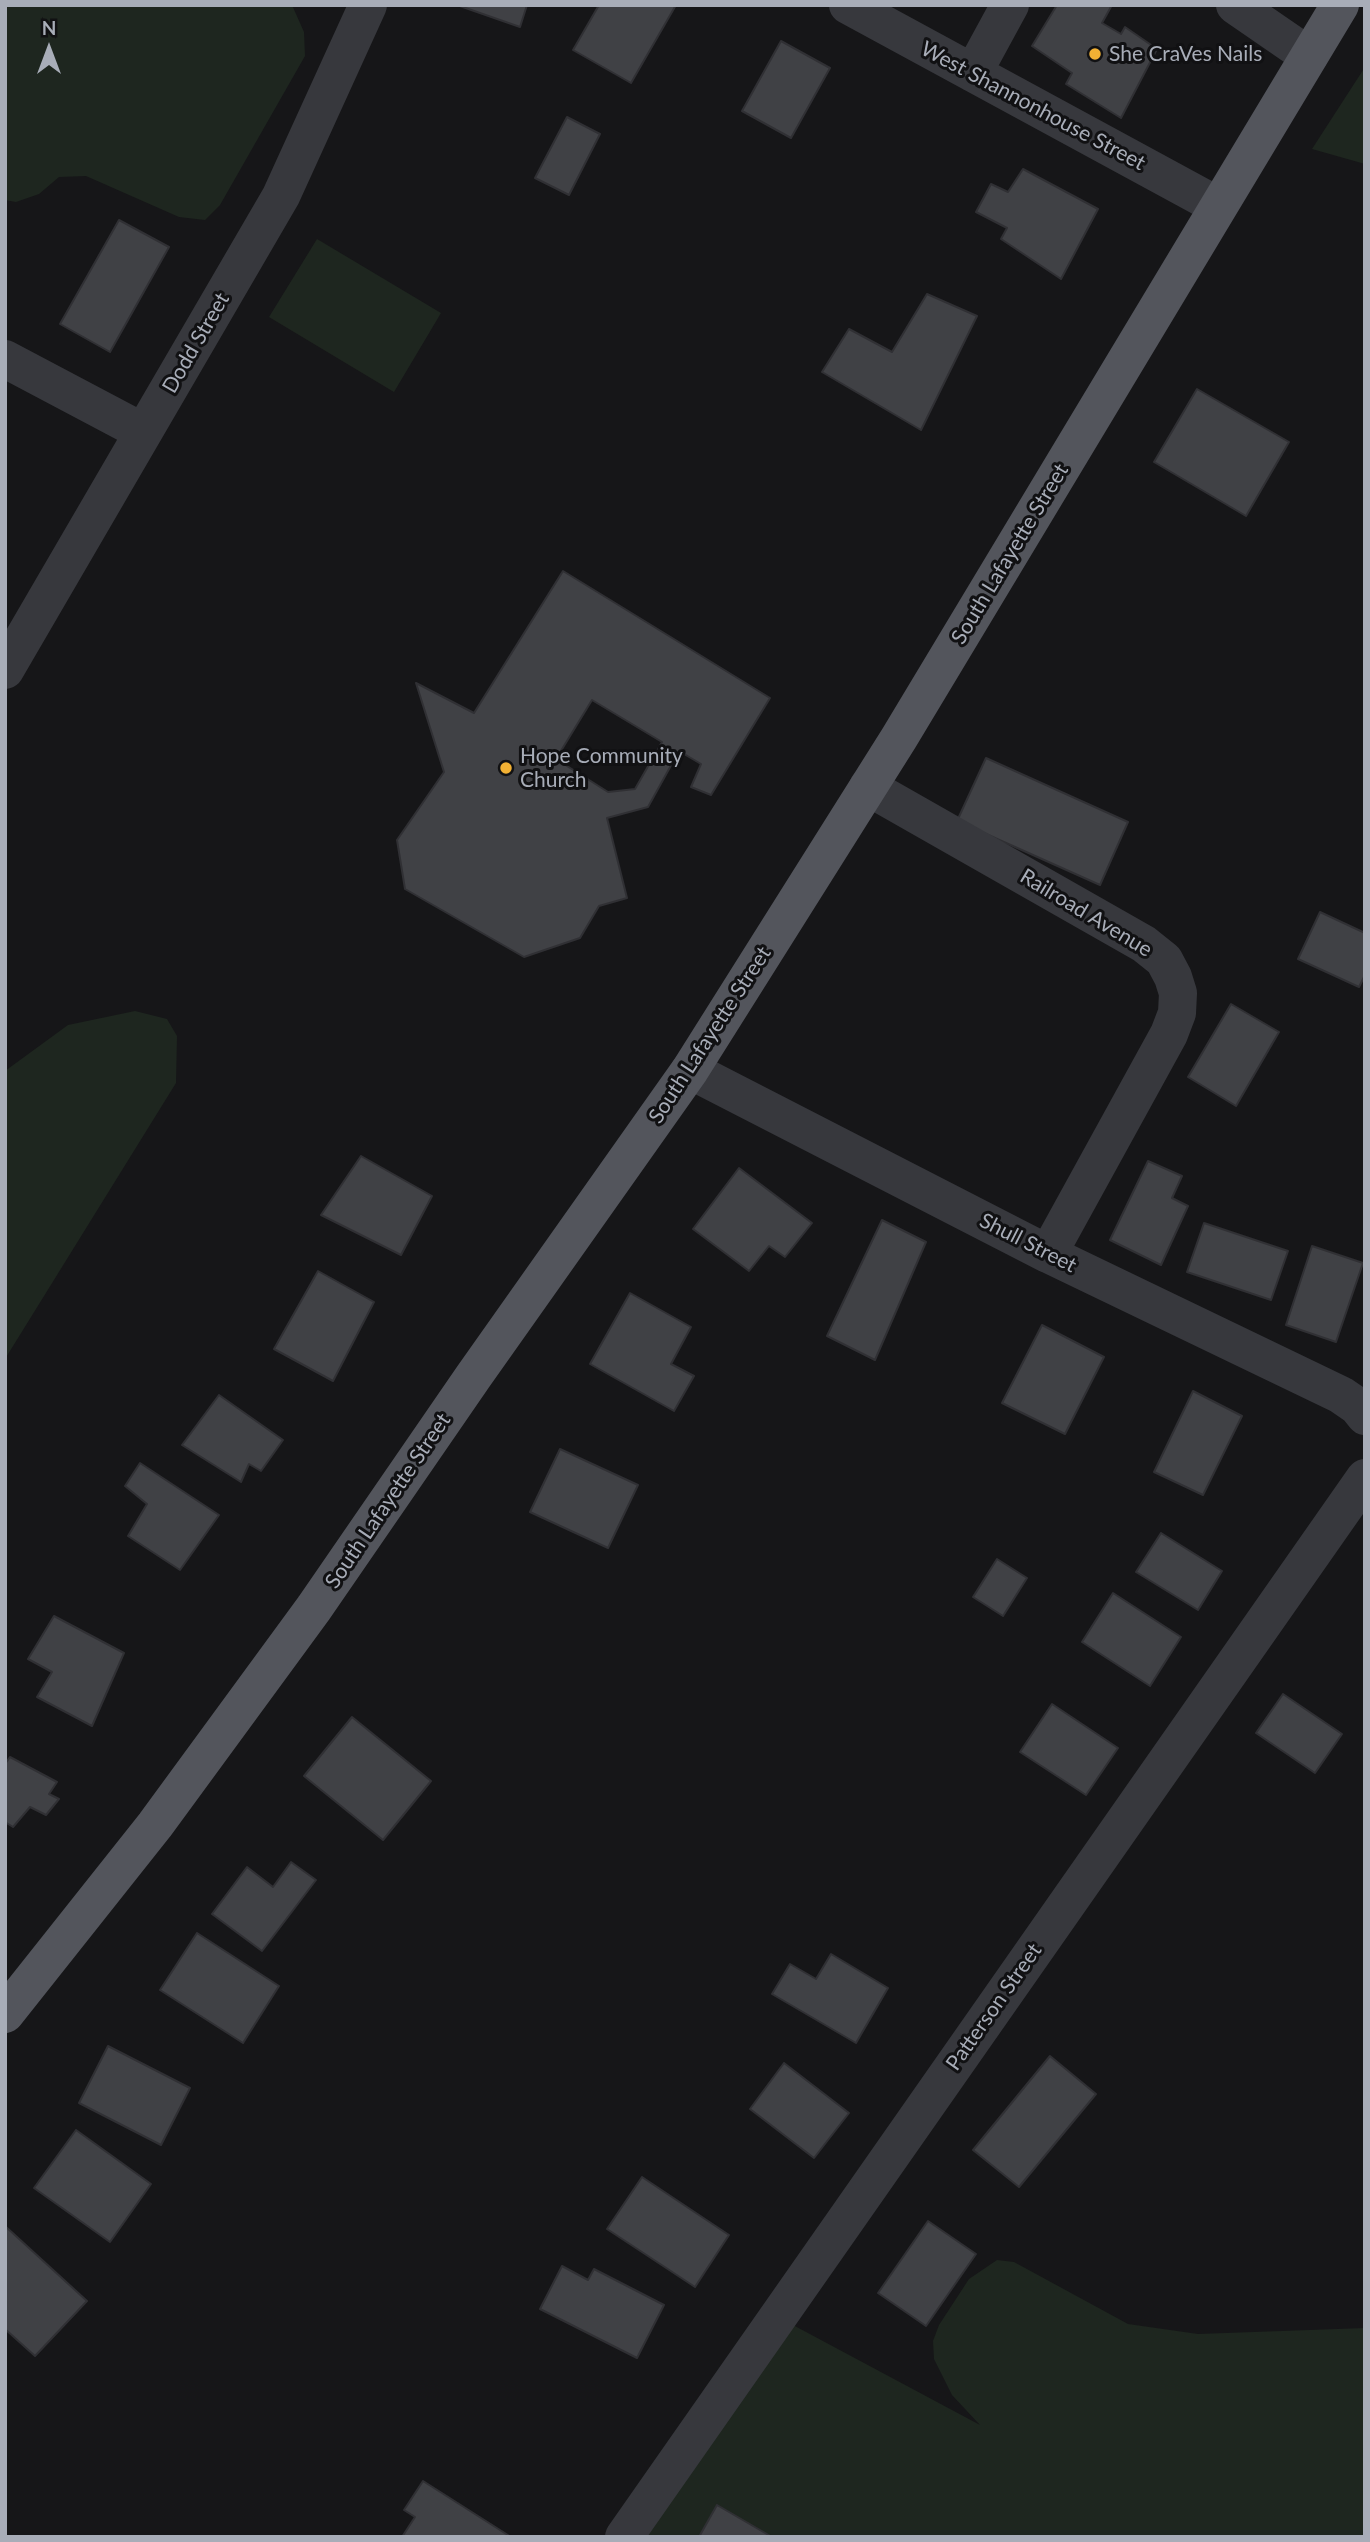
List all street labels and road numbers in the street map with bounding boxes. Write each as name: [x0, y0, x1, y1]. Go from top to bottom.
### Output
street label: West Shannonhouse Street: [917, 36, 1149, 176]
street label: Dodd Street: [157, 288, 235, 398]
street label: South Lafayette Street: [946, 459, 1074, 649]
street label: Railroad Avenue: [1015, 864, 1157, 962]
street label: South Lafayette Street: [643, 942, 777, 1128]
street label: Shull Street: [975, 1208, 1081, 1278]
street label: South Lafayette Street: [320, 1409, 456, 1593]
street label: Patterson Street: [941, 1939, 1047, 2075]

